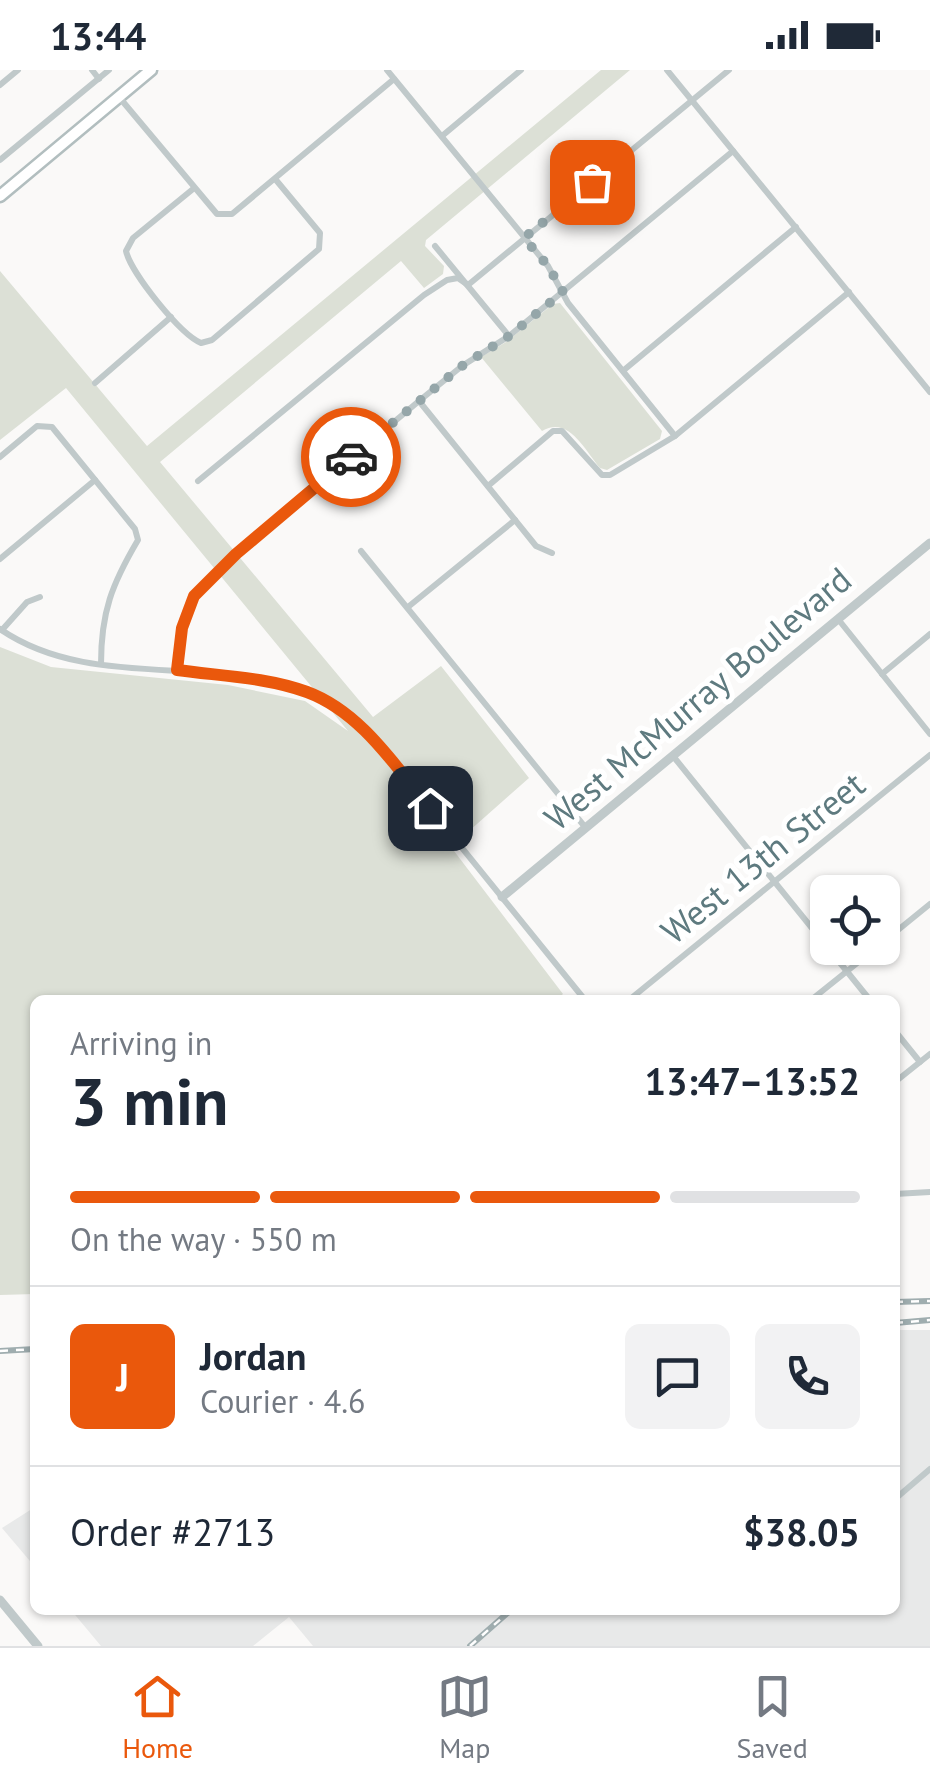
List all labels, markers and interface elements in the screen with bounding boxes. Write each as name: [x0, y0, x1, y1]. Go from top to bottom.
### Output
text: 13:44: [50, 11, 146, 60]
pin: [550, 140, 635, 225]
icon: bag: [565, 155, 620, 210]
courier: [301, 407, 401, 507]
icon: car: [324, 430, 379, 485]
street label: West McMurray Boulevard: [534, 556, 860, 840]
street label: West 13th Street: [651, 761, 874, 953]
pin: [388, 766, 473, 851]
icon: home: [403, 781, 458, 836]
map controls: [810, 875, 900, 965]
button: locate: [810, 875, 900, 965]
text: Arriving in: [70, 1022, 212, 1064]
text: 13:47–13:52: [645, 1056, 860, 1105]
text: 3 min: [70, 1059, 229, 1143]
text: On the way · 550 m: [70, 1218, 337, 1260]
button: chat: [625, 1324, 730, 1429]
button: phone: [755, 1324, 860, 1429]
text: Jordan: [200, 1331, 306, 1380]
text: J: [116, 1352, 129, 1401]
text: Courier · 4.6: [200, 1380, 366, 1422]
text: Order #2713: [70, 1507, 275, 1556]
text: $38.05: [743, 1507, 860, 1556]
tab: Home: [122, 1669, 193, 1766]
tab: Map: [437, 1669, 492, 1766]
tab: Saved: [737, 1669, 808, 1766]

